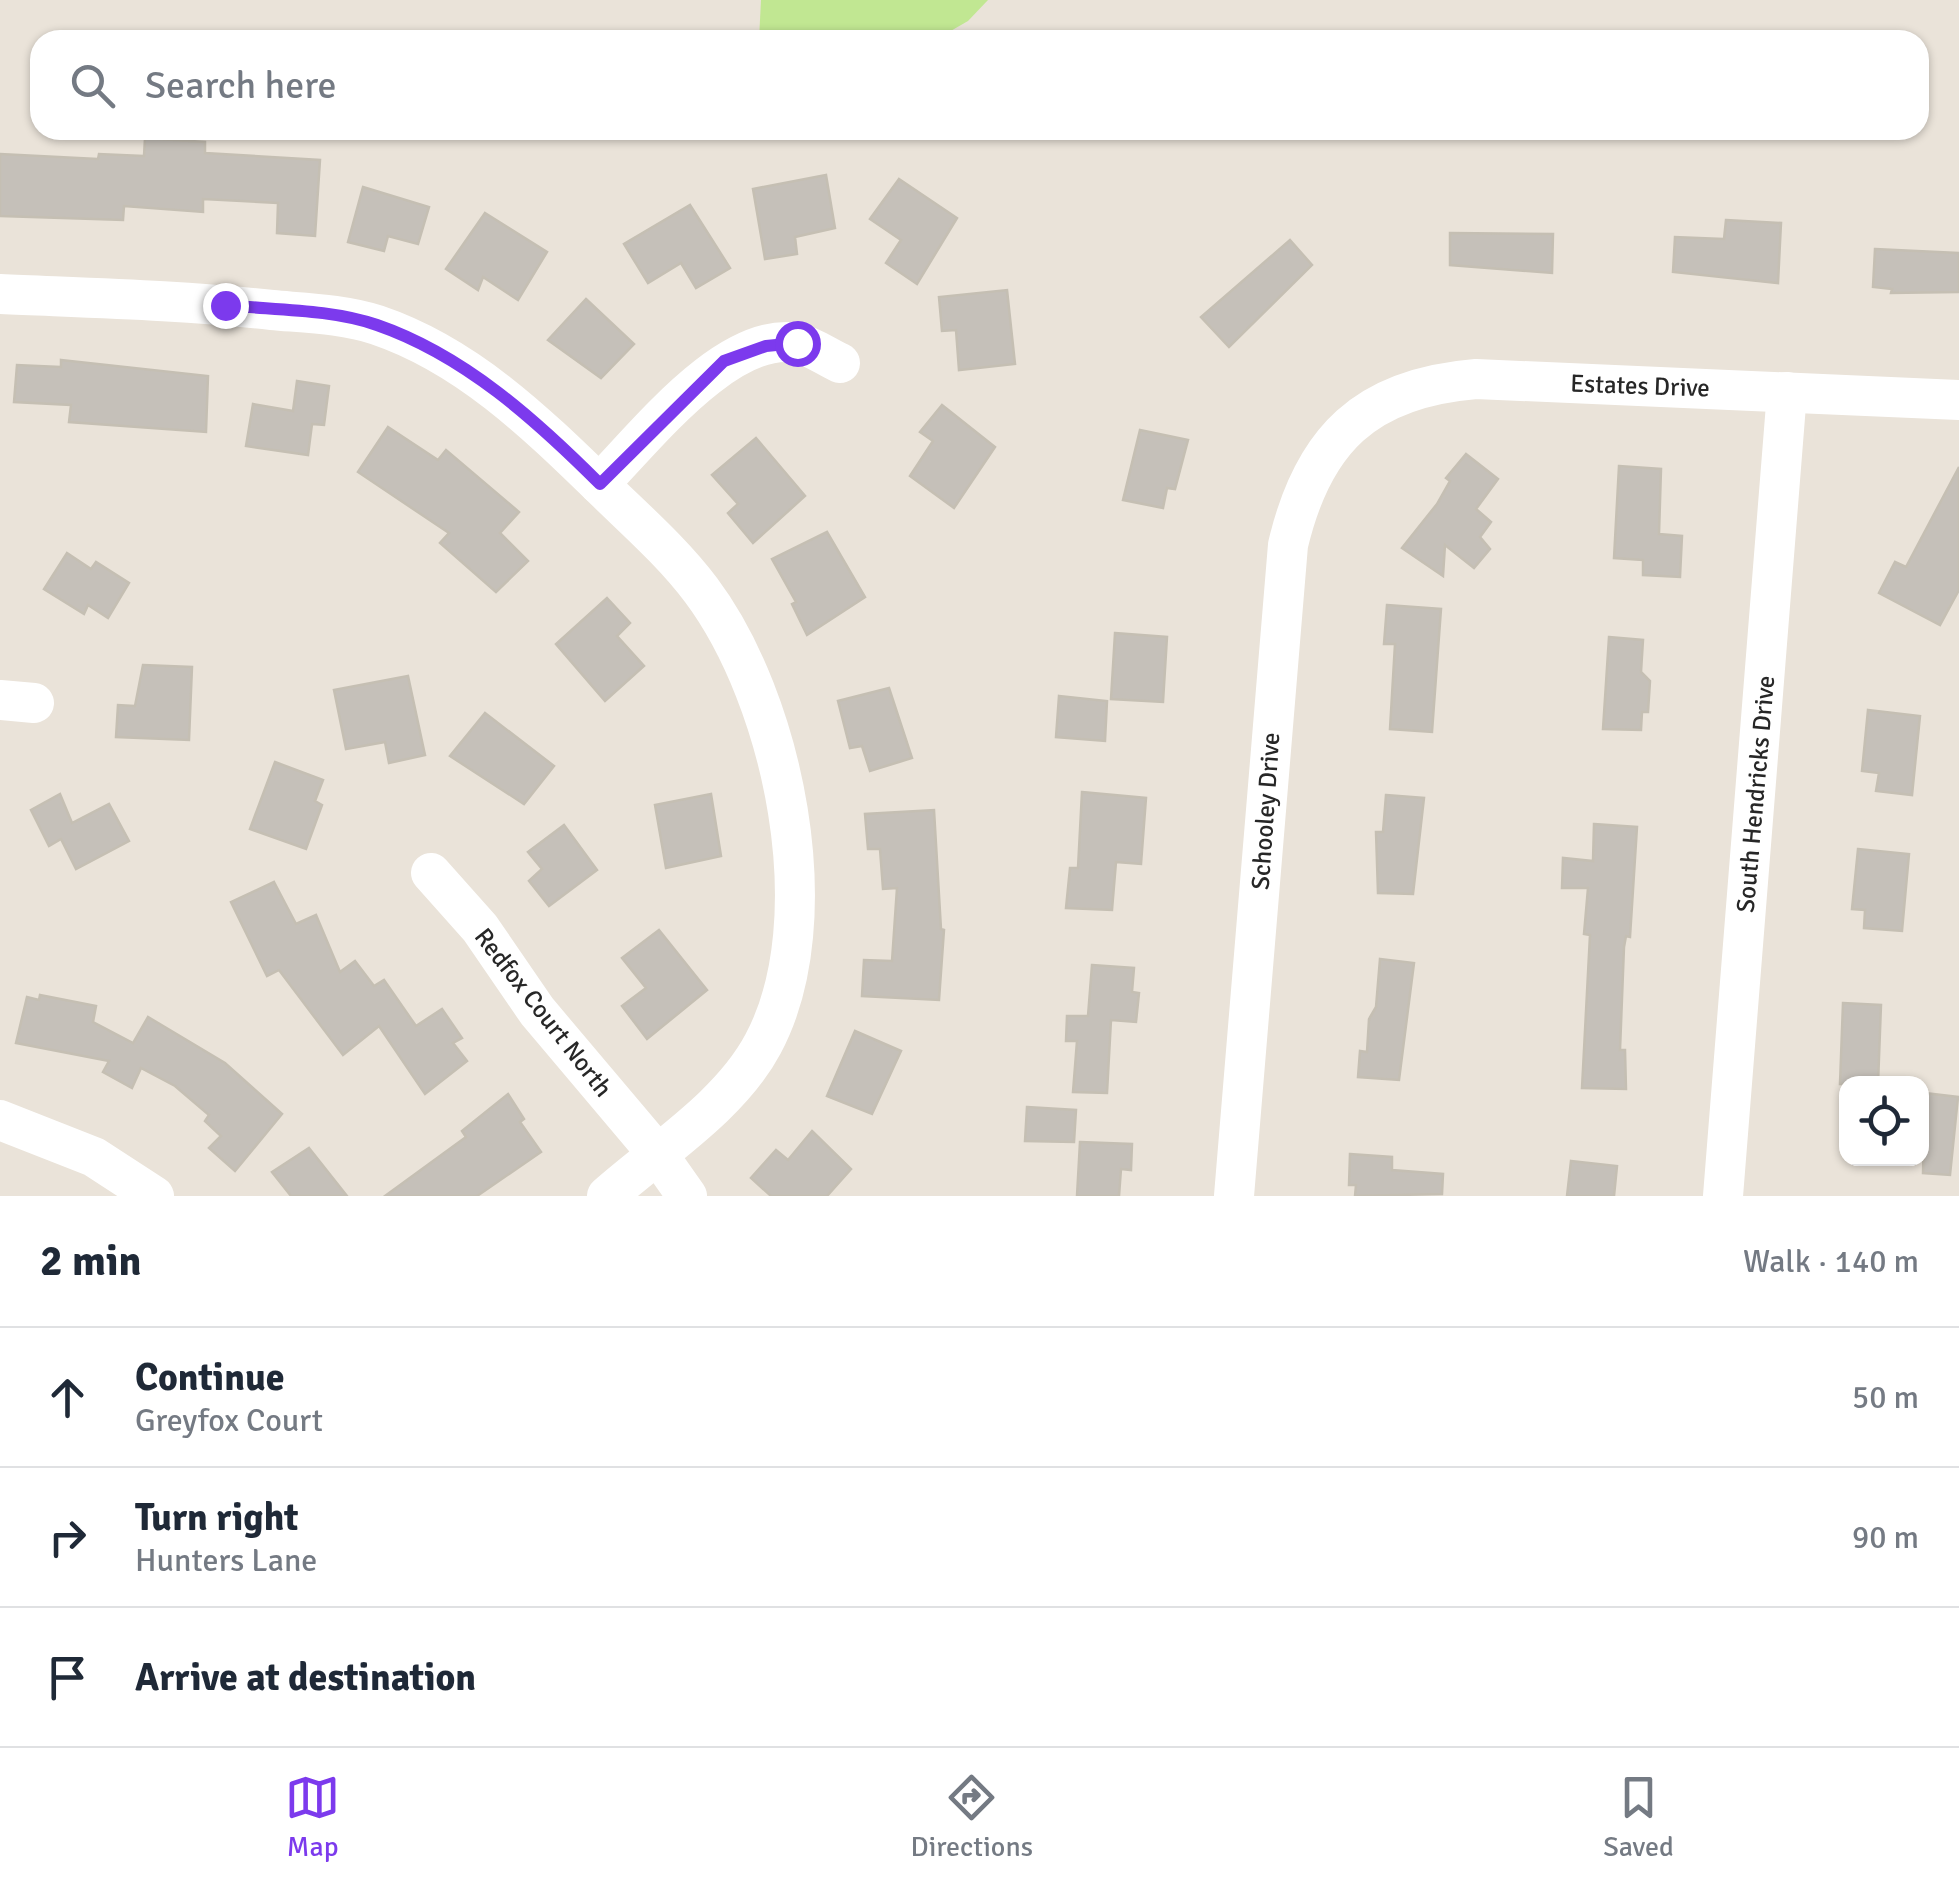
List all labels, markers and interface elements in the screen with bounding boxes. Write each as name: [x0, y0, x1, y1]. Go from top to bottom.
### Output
search box: [30, 30, 1929, 140]
icon: search: [65, 58, 120, 113]
text: Search here: [145, 62, 337, 109]
route end: [203, 283, 249, 329]
route start: [775, 321, 821, 367]
street label: Estates Drive: [1570, 368, 1710, 403]
street label: South Hendricks Drive: [1730, 674, 1781, 914]
street label: Schooley Drive: [1245, 731, 1286, 891]
street label: Redfox Court North: [468, 922, 619, 1103]
map controls: [1839, 1076, 1929, 1166]
button: locate: [1839, 1076, 1929, 1166]
text: 2 min: [40, 1236, 141, 1287]
text: Walk · 140 m: [1743, 1242, 1919, 1281]
text: Continue: [135, 1354, 285, 1401]
icon: ahead: [40, 1370, 95, 1425]
text: 50 m: [1852, 1378, 1919, 1417]
text: Greyfox Court: [135, 1401, 323, 1440]
text: Turn right: [135, 1494, 299, 1541]
icon: right: [40, 1510, 95, 1565]
text: 90 m: [1852, 1518, 1919, 1557]
text: Hunters Lane: [135, 1541, 317, 1580]
icon: arrive: [40, 1650, 95, 1705]
text: Arrive at destination: [135, 1654, 476, 1701]
tab: Map: [285, 1770, 340, 1864]
tab: Directions: [911, 1770, 1033, 1864]
tab: Saved: [1603, 1770, 1674, 1864]

